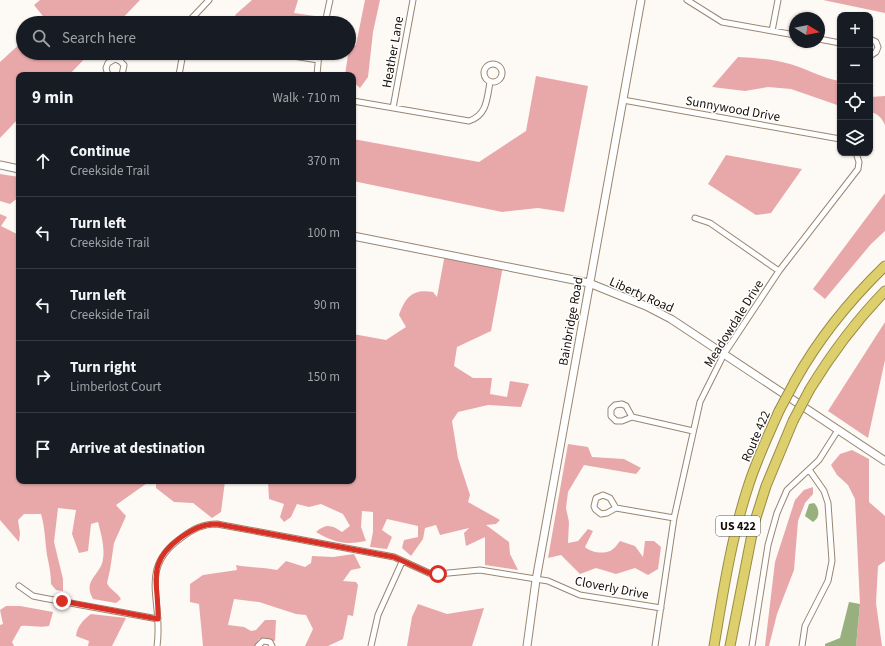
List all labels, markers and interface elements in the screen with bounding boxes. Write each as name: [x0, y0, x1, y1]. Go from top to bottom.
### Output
north arrow: [789, 12, 825, 48]
map controls: [837, 12, 873, 156]
button: +: [837, 12, 873, 48]
street label: Heather Lane: [378, 15, 408, 89]
search box: [16, 16, 356, 60]
icon: search: [30, 27, 52, 49]
text: Search here: [62, 28, 136, 49]
button: −: [837, 48, 873, 84]
button: locate: [837, 84, 873, 120]
text: 9 min: [32, 86, 73, 110]
text: Walk · 710 m: [272, 89, 340, 107]
street label: Sunnywood Drive: [684, 92, 782, 126]
button: layers: [837, 120, 873, 156]
text: Continue: [70, 141, 130, 162]
icon: ahead: [32, 150, 54, 172]
text: 370 m: [307, 152, 340, 170]
text: Creekside Trail: [70, 162, 150, 180]
text: Turn left: [70, 213, 126, 234]
icon: left: [32, 222, 54, 244]
text: 100 m: [307, 224, 340, 242]
text: Creekside Trail: [70, 234, 150, 252]
street label: Liberty Road: [607, 273, 677, 317]
street label: Bainbridge Road: [554, 275, 588, 367]
street label: Meadowdale Drive: [700, 276, 768, 371]
text: Turn left: [70, 285, 126, 306]
icon: left: [32, 294, 54, 316]
text: 90 m: [314, 296, 340, 314]
text: Creekside Trail: [70, 306, 150, 324]
text: Turn right: [70, 357, 136, 378]
icon: right: [32, 366, 54, 388]
text: 150 m: [307, 368, 340, 386]
text: Limberlost Court: [70, 378, 161, 396]
street label: Route 422: [737, 408, 775, 465]
icon: arrive: [32, 438, 54, 460]
text: Arrive at destination: [70, 438, 205, 459]
road number: US 422: [716, 516, 760, 536]
route start: [429, 565, 447, 583]
street label: Cloverly Drive: [573, 572, 650, 604]
route end: [53, 592, 71, 610]

